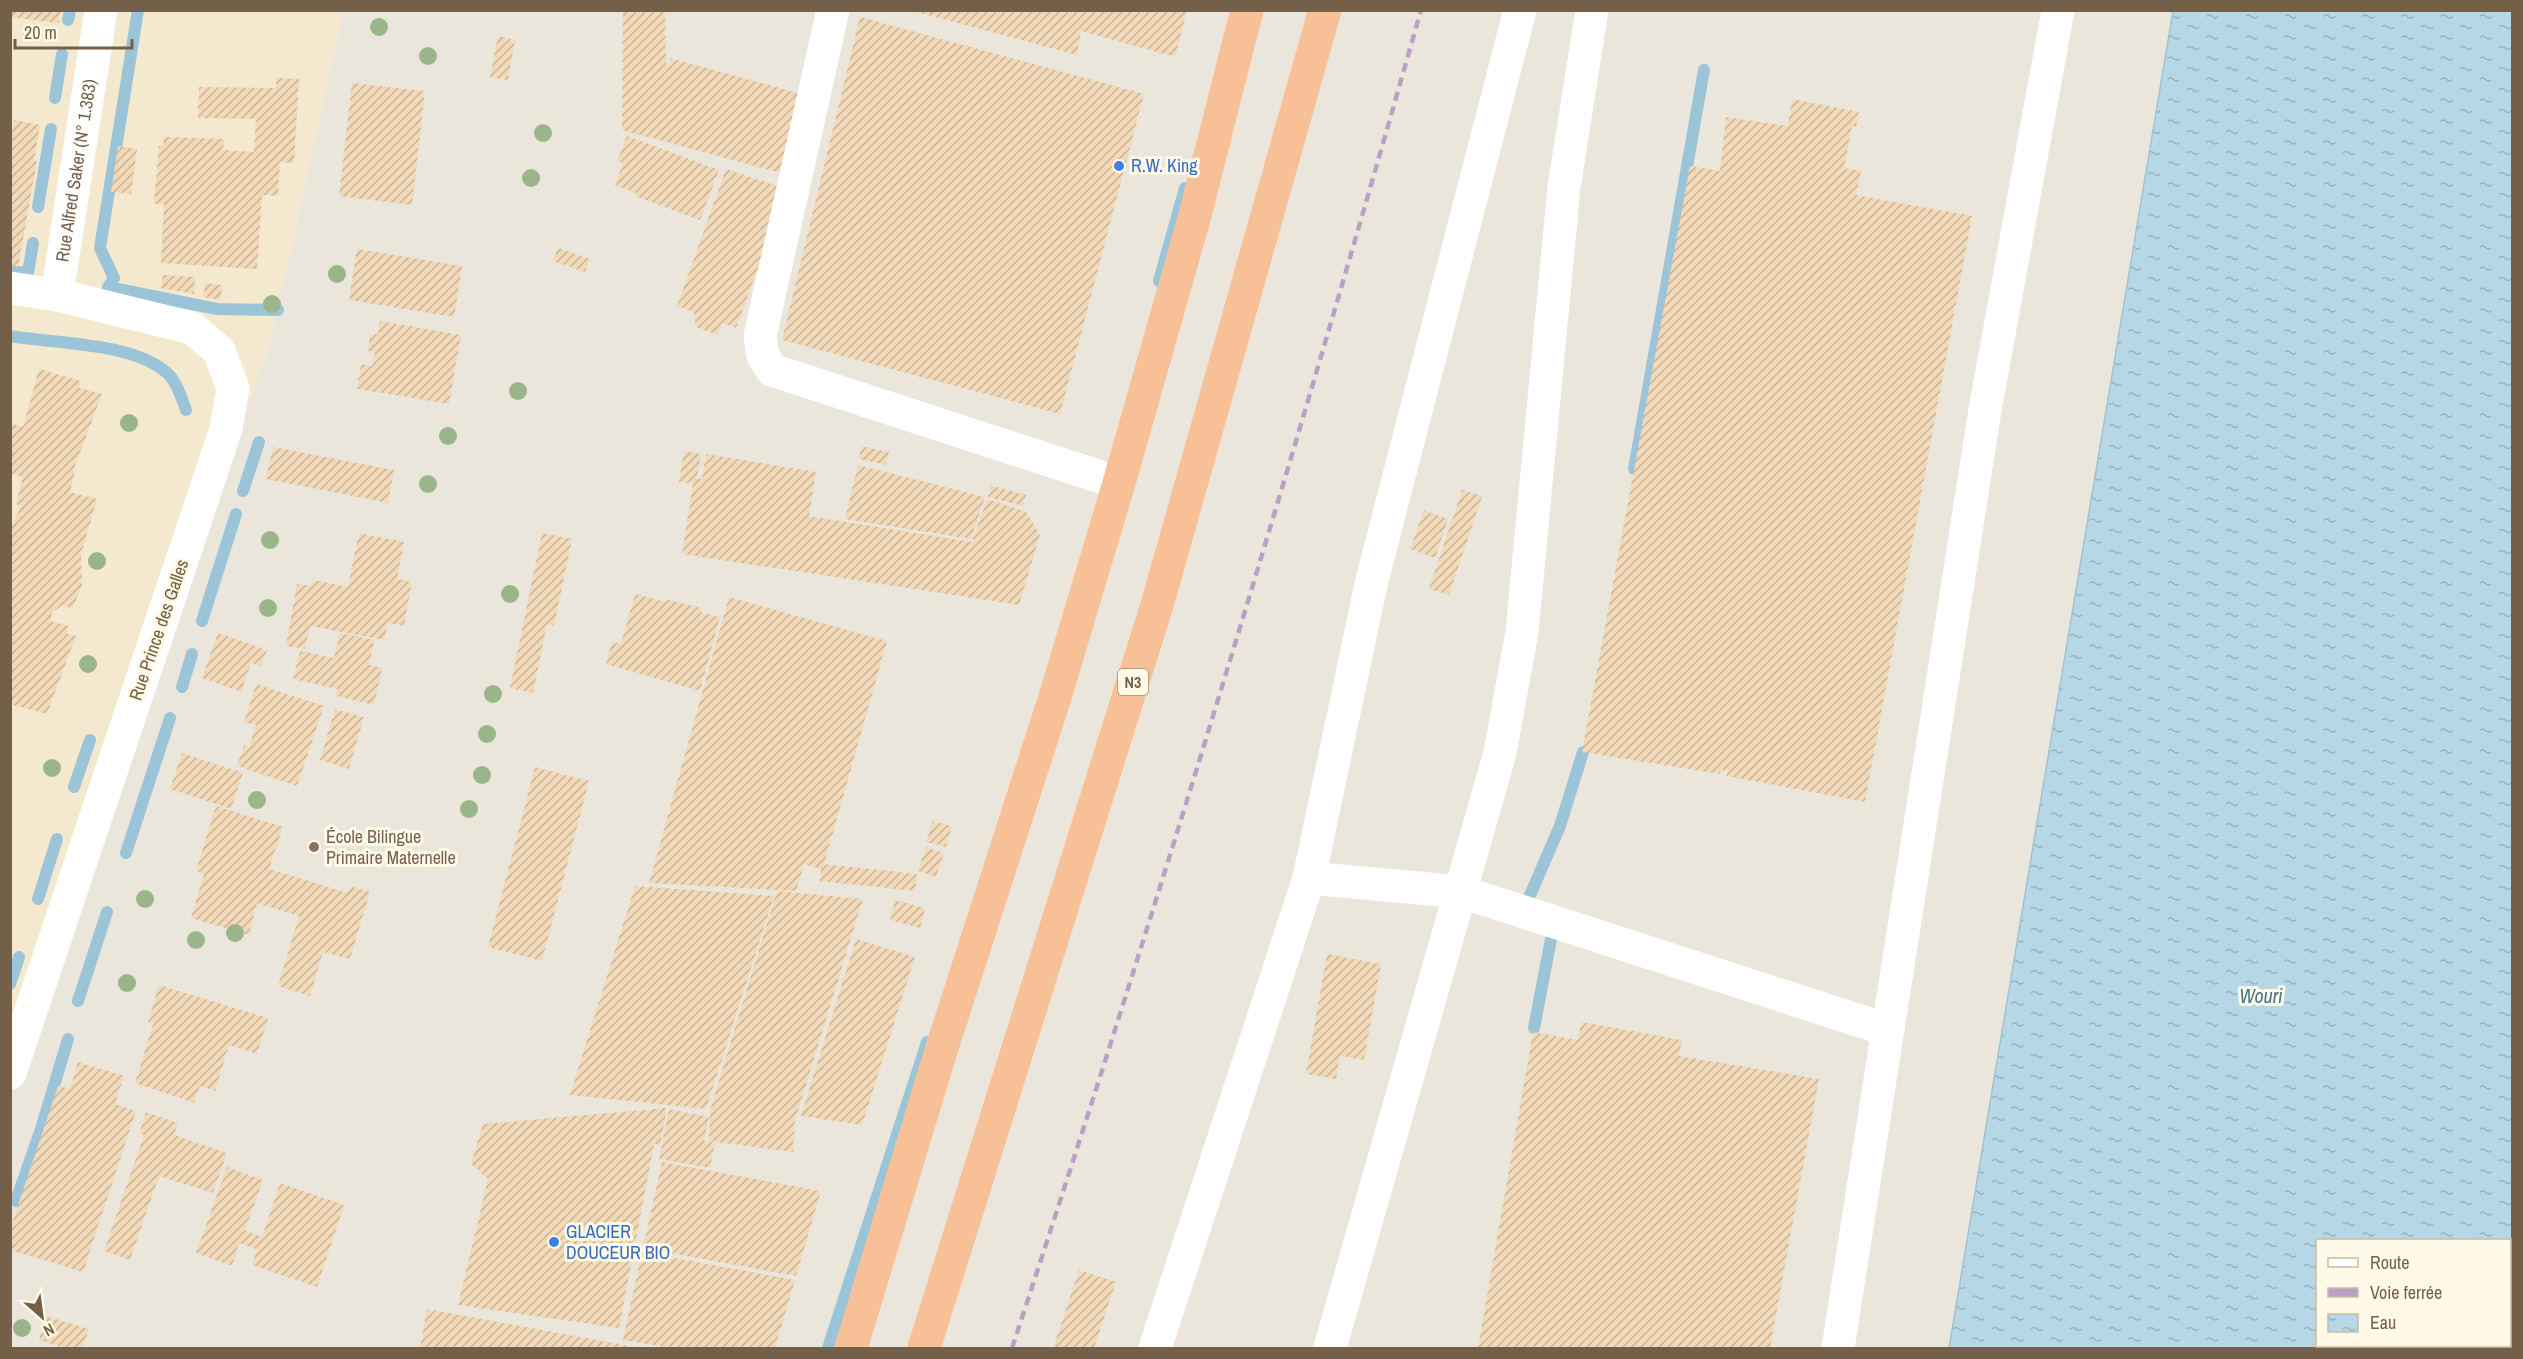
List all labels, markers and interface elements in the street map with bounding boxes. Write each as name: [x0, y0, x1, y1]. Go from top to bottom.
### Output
scale bar: [15, 12, 132, 50]
text: 20 m: [24, 20, 57, 45]
street label: Rue Alfred Saker (N° 1.383): [49, 77, 102, 264]
place label: R.W. King: [1131, 153, 1198, 178]
marker: R.W. King: [1112, 159, 1126, 173]
street label: Rue Prince des Galles: [123, 556, 194, 704]
road number: N3: [1118, 669, 1148, 695]
place label: École Bilingue Primaire Maternelle: [326, 824, 456, 870]
marker: École Bilingue Primaire Maternelle: [307, 840, 321, 854]
water label: Wouri: [2239, 982, 2283, 1009]
place label: GLACIER DOUCEUR BIO: [566, 1219, 670, 1265]
marker: GLACIER DOUCEUR BIO: [547, 1235, 561, 1249]
legend: [2316, 1239, 2511, 1347]
text: Route: [2370, 1250, 2409, 1275]
text: Voie ferrée: [2370, 1280, 2442, 1305]
north arrow: [12, 1287, 72, 1347]
text: Eau: [2370, 1310, 2396, 1335]
text: N: [40, 1318, 58, 1342]

